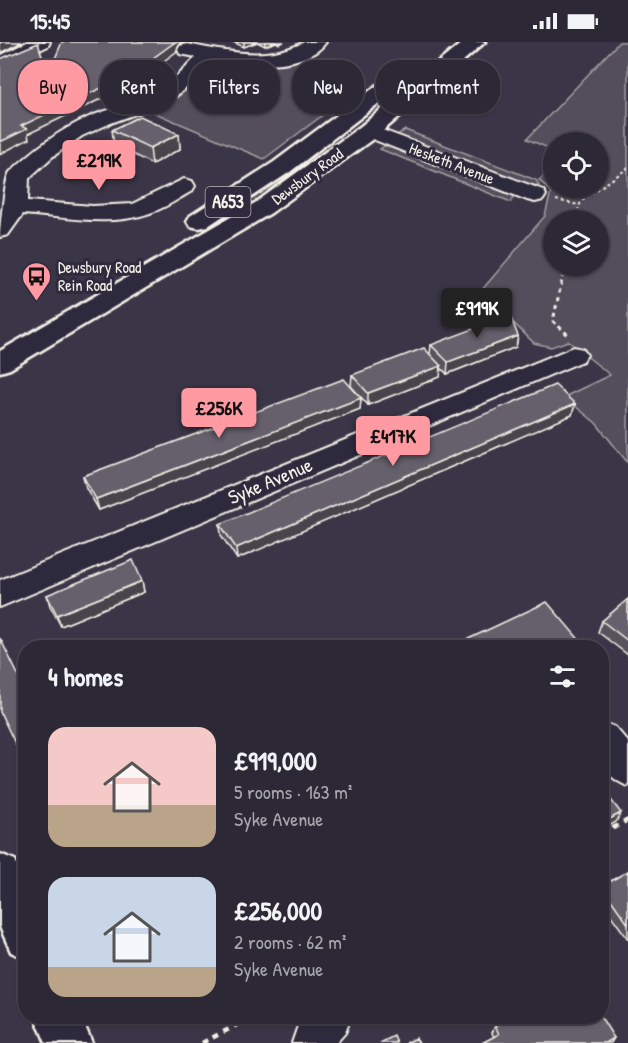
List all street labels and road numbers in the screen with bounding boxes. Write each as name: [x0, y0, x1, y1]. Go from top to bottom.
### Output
street label: Hesketh Avenue: [406, 137, 498, 190]
street label: Dewsbury Road: [267, 143, 347, 209]
road number: A653: [206, 187, 250, 217]
street label: Syke Avenue: [223, 451, 316, 510]

